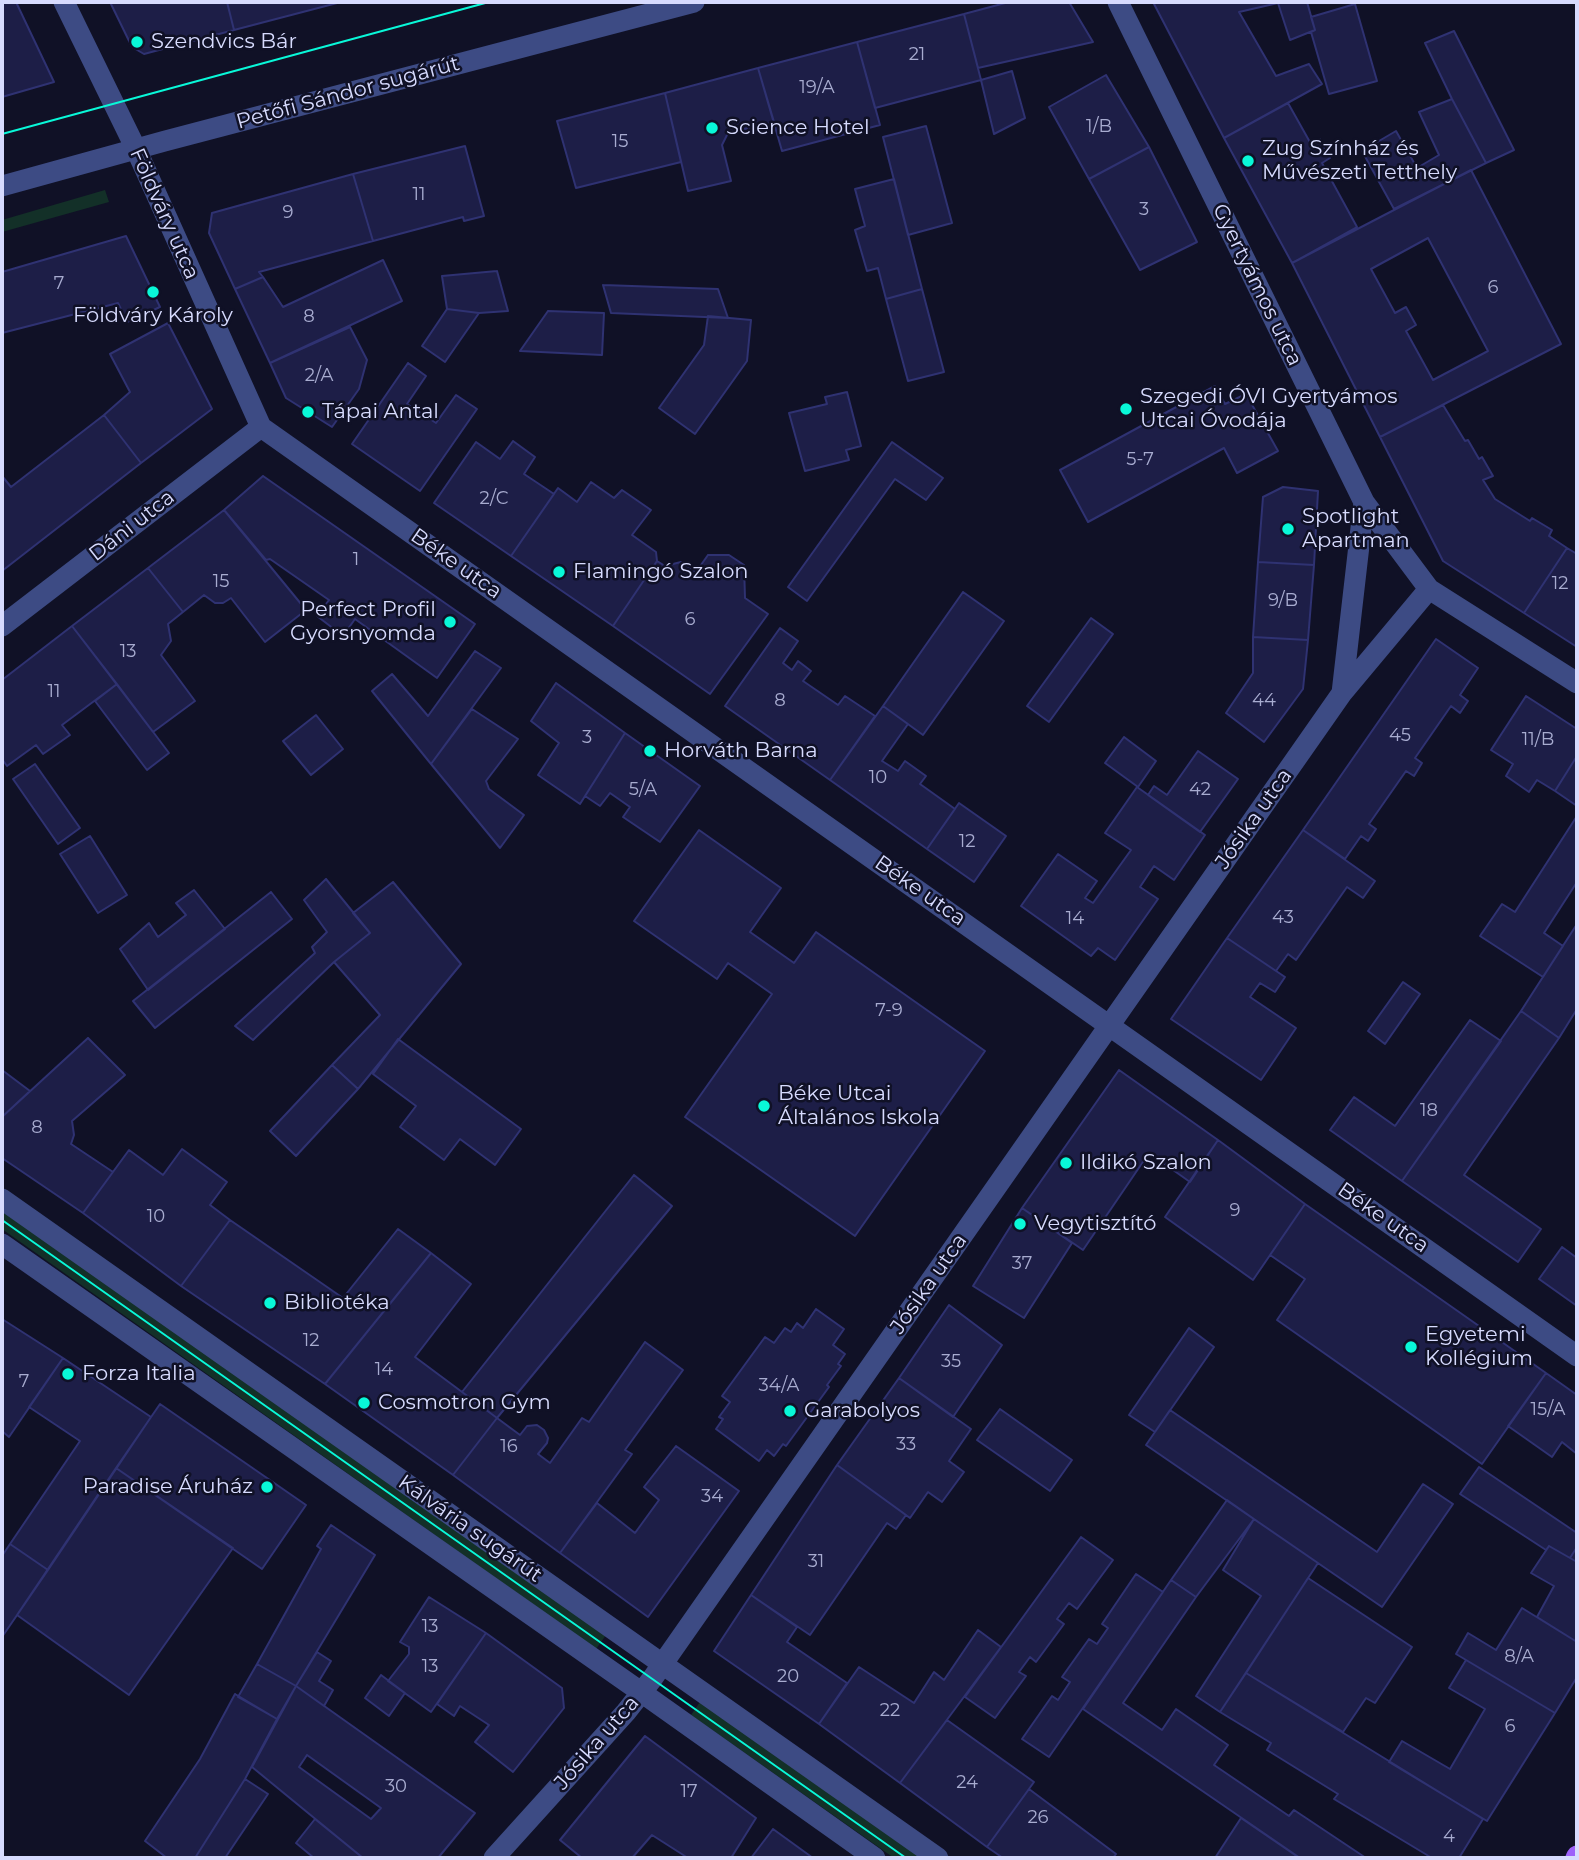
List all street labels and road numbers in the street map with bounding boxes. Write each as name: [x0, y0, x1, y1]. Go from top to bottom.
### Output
street label: Petőfi Sándor sugárút: [234, 51, 462, 135]
street label: Földváry utca: [124, 144, 204, 284]
street label: Gyertyámos utca: [1207, 200, 1307, 370]
street label: Dáni utca: [84, 485, 180, 567]
street label: Béke utca: [406, 523, 506, 605]
street label: Jósika utca: [1210, 764, 1298, 874]
street label: Béke utca: [870, 850, 970, 932]
street label: Béke utca: [1333, 1177, 1433, 1259]
street label: Jósika utca: [885, 1229, 973, 1339]
street label: Kálvária sugárút: [393, 1470, 547, 1588]
street label: Jósika utca: [549, 1691, 645, 1795]

